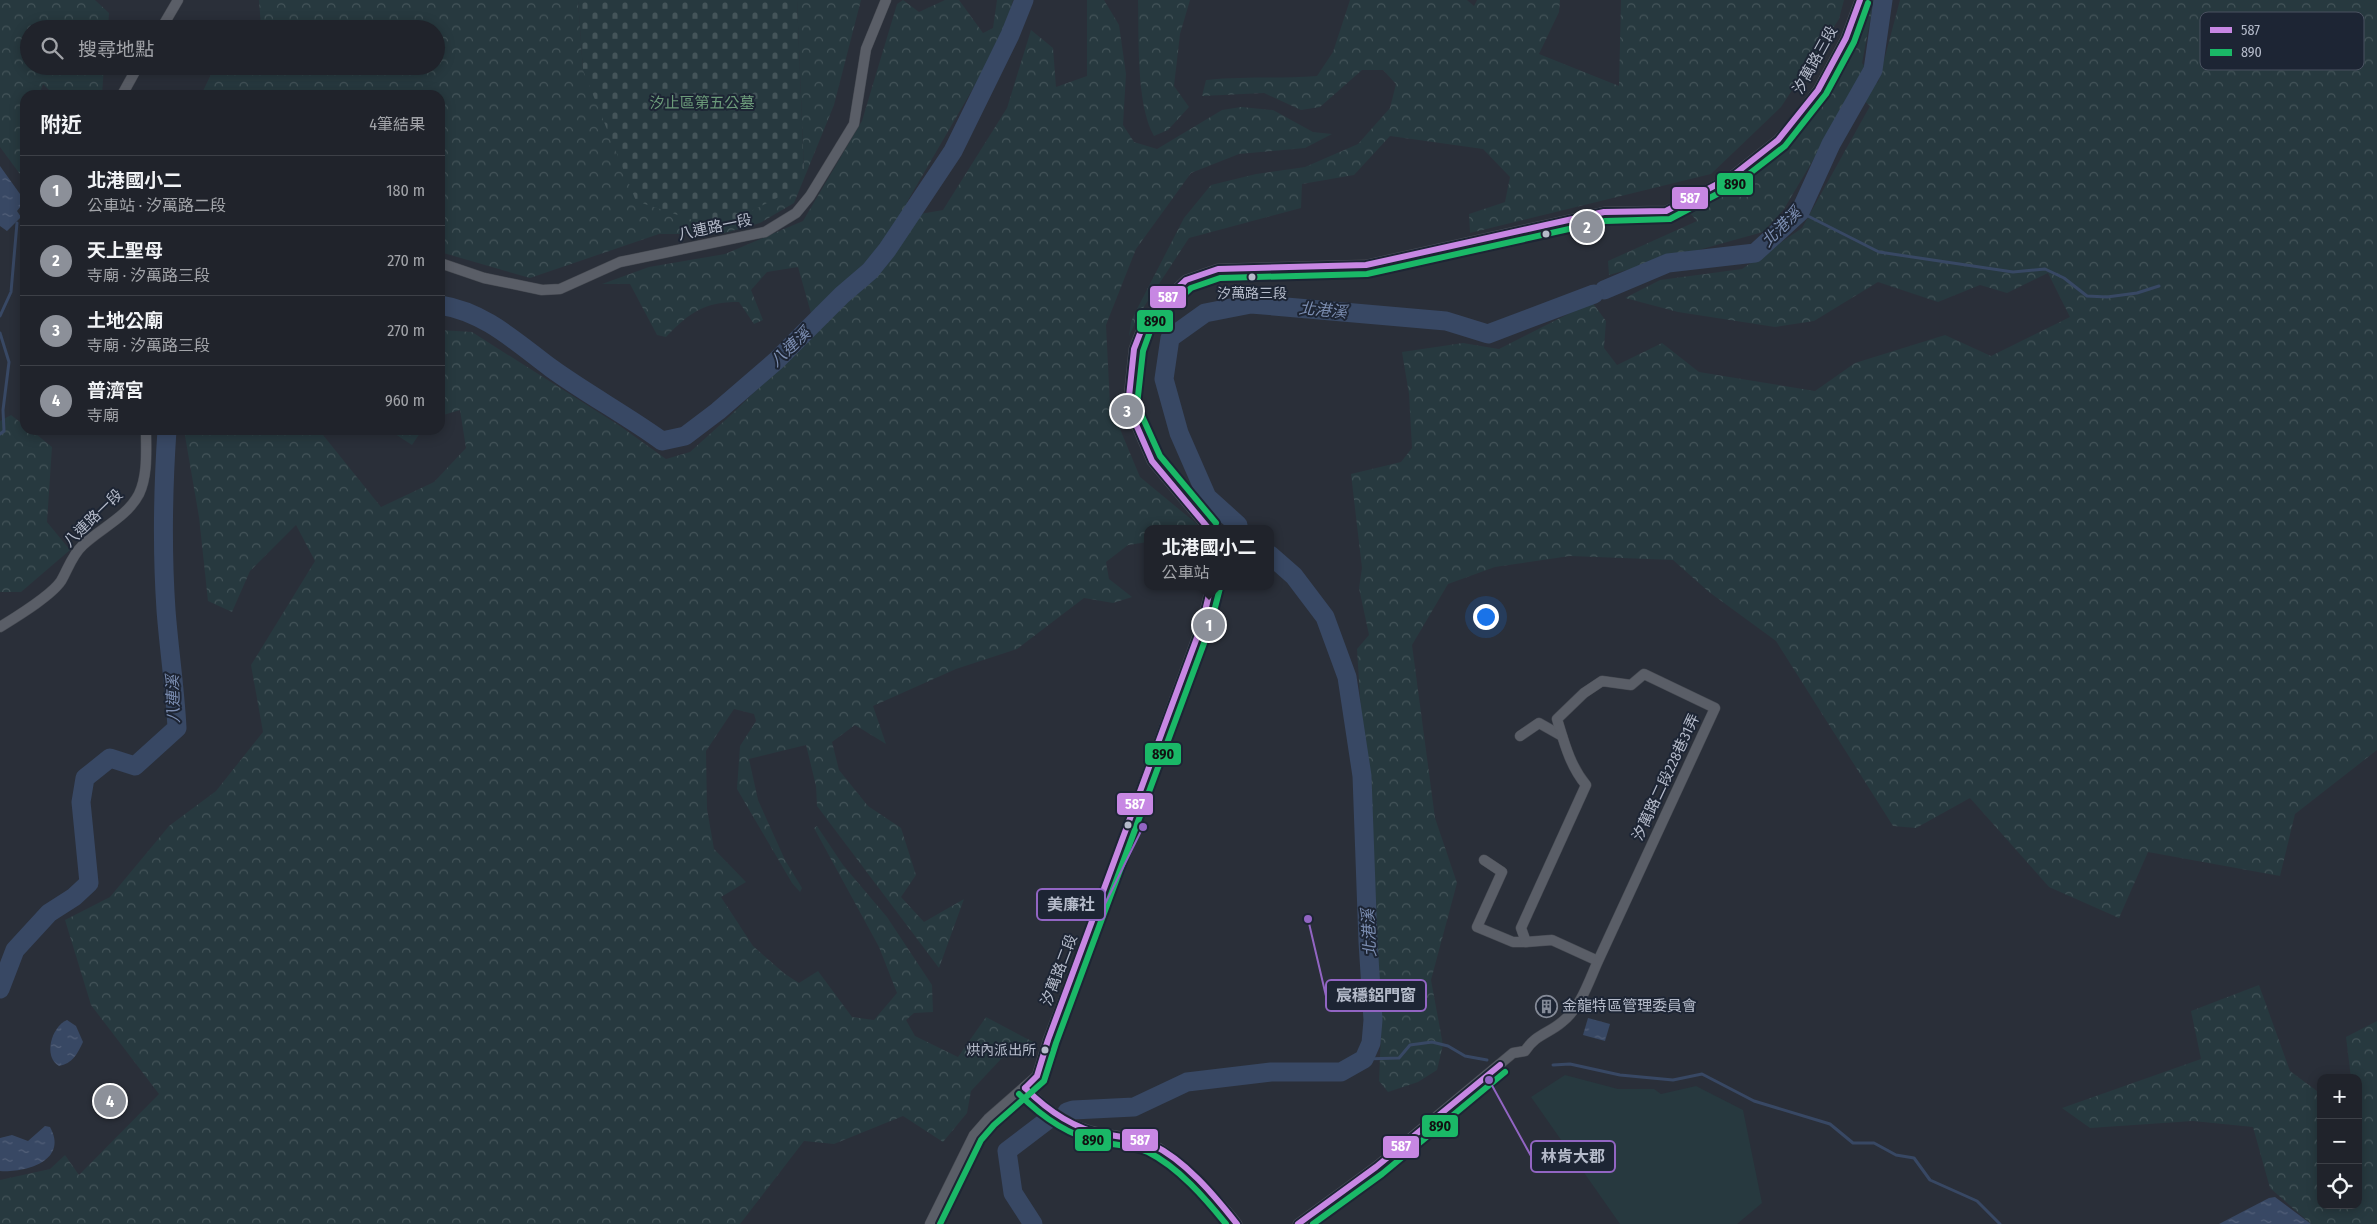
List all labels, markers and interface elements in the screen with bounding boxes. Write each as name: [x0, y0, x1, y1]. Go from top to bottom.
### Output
legend: [2200, 12, 2364, 70]
search box: [20, 20, 445, 75]
text: 587: [2241, 22, 2260, 39]
street label: 汐萬路三段: [1789, 23, 1841, 97]
icon: search: [38, 34, 66, 62]
text: 搜尋地點: [78, 38, 154, 61]
text: 890: [2241, 44, 2262, 61]
park label: 汐止區第五公墓: [649, 94, 755, 112]
text: 附近: [40, 112, 82, 138]
text: 4筆結果: [369, 115, 425, 134]
text: 北港國小二: [87, 169, 182, 192]
line badge: 890: [1716, 172, 1754, 196]
text: 890: [1724, 176, 1746, 193]
text: 1: [53, 181, 59, 200]
text: 180 m: [386, 181, 425, 200]
line badge: 587: [1671, 186, 1709, 210]
text: 587: [1680, 190, 1700, 207]
text: 公車站 · 汐萬路二段: [87, 196, 226, 215]
water label: 北港溪: [1757, 202, 1806, 251]
pin: 2: [1571, 208, 1603, 246]
street label: 八連路一段: [676, 210, 754, 244]
unlabelled marker: [1541, 229, 1551, 239]
text: 天上聖母: [87, 239, 163, 262]
text: 2: [52, 251, 60, 270]
text: 270 m: [387, 251, 425, 270]
text: 寺廟 · 汐萬路三段: [87, 266, 210, 285]
marker: 汐萬路三段: [1247, 272, 1257, 282]
line badge: 587: [1149, 285, 1187, 309]
place label: 汐萬路三段: [1217, 285, 1287, 302]
text: 587: [1158, 289, 1178, 306]
water label: 北港溪: [1298, 298, 1350, 322]
text: 土地公廟: [87, 309, 163, 332]
line badge: 890: [1136, 309, 1174, 333]
text: 890: [1144, 313, 1166, 330]
text: 3: [52, 321, 60, 340]
text: 270 m: [387, 321, 425, 340]
water label: 八連溪: [766, 322, 815, 370]
text: 寺廟 · 汐萬路三段: [87, 336, 210, 355]
text: 普濟宮: [87, 379, 144, 402]
text: 4: [52, 391, 60, 410]
text: 960 m: [385, 391, 425, 410]
pin: 3: [1111, 392, 1143, 430]
text: 寺廟: [87, 406, 119, 425]
street label: 八連路一段: [60, 485, 126, 551]
popup: [1144, 525, 1274, 590]
text: 北港國小二: [1161, 536, 1257, 559]
text: 公車站: [1161, 563, 1210, 582]
your location: [1473, 604, 1499, 630]
pin: 1: [1193, 606, 1225, 644]
water label: 八連溪: [163, 673, 183, 723]
street label: 汐萬路二段228巷31弄: [1629, 711, 1703, 843]
line badge: 890: [1144, 742, 1182, 766]
text: 890: [1152, 746, 1174, 763]
line badge: 587: [1116, 792, 1154, 816]
text: 587: [1125, 796, 1145, 813]
unlabelled marker: [1123, 820, 1133, 830]
callout: 美廉社: [1037, 889, 1105, 920]
text: 美廉社: [1047, 895, 1095, 914]
water label: 北港溪: [1358, 907, 1380, 957]
street label: 汐萬路二段: [1037, 932, 1081, 1008]
callout: 宸穩鋁門窗: [1326, 980, 1426, 1011]
text: 宸穩鋁門窗: [1336, 986, 1416, 1005]
building icon: 金龍特區管理委員會: [1534, 994, 1558, 1018]
place label: 金龍特區管理委員會: [1562, 997, 1697, 1015]
place label: 烘內派出所: [966, 1042, 1036, 1059]
marker: 烘內派出所: [1040, 1045, 1050, 1055]
map controls: [2317, 1074, 2362, 1209]
button: +: [2317, 1074, 2362, 1119]
pin: 4: [94, 1082, 126, 1120]
line badge: 890: [1421, 1114, 1459, 1138]
text: 890: [1429, 1118, 1451, 1135]
button: −: [2317, 1119, 2362, 1164]
line badge: 890: [1074, 1128, 1112, 1152]
line badge: 587: [1121, 1128, 1159, 1152]
text: 890: [1082, 1132, 1104, 1149]
text: 587: [1130, 1132, 1150, 1149]
line badge: 587: [1382, 1135, 1420, 1159]
text: 587: [1391, 1138, 1411, 1155]
callout: 林肯大郡: [1531, 1141, 1615, 1172]
text: 林肯大郡: [1541, 1147, 1605, 1166]
button: locate: [2317, 1164, 2362, 1209]

